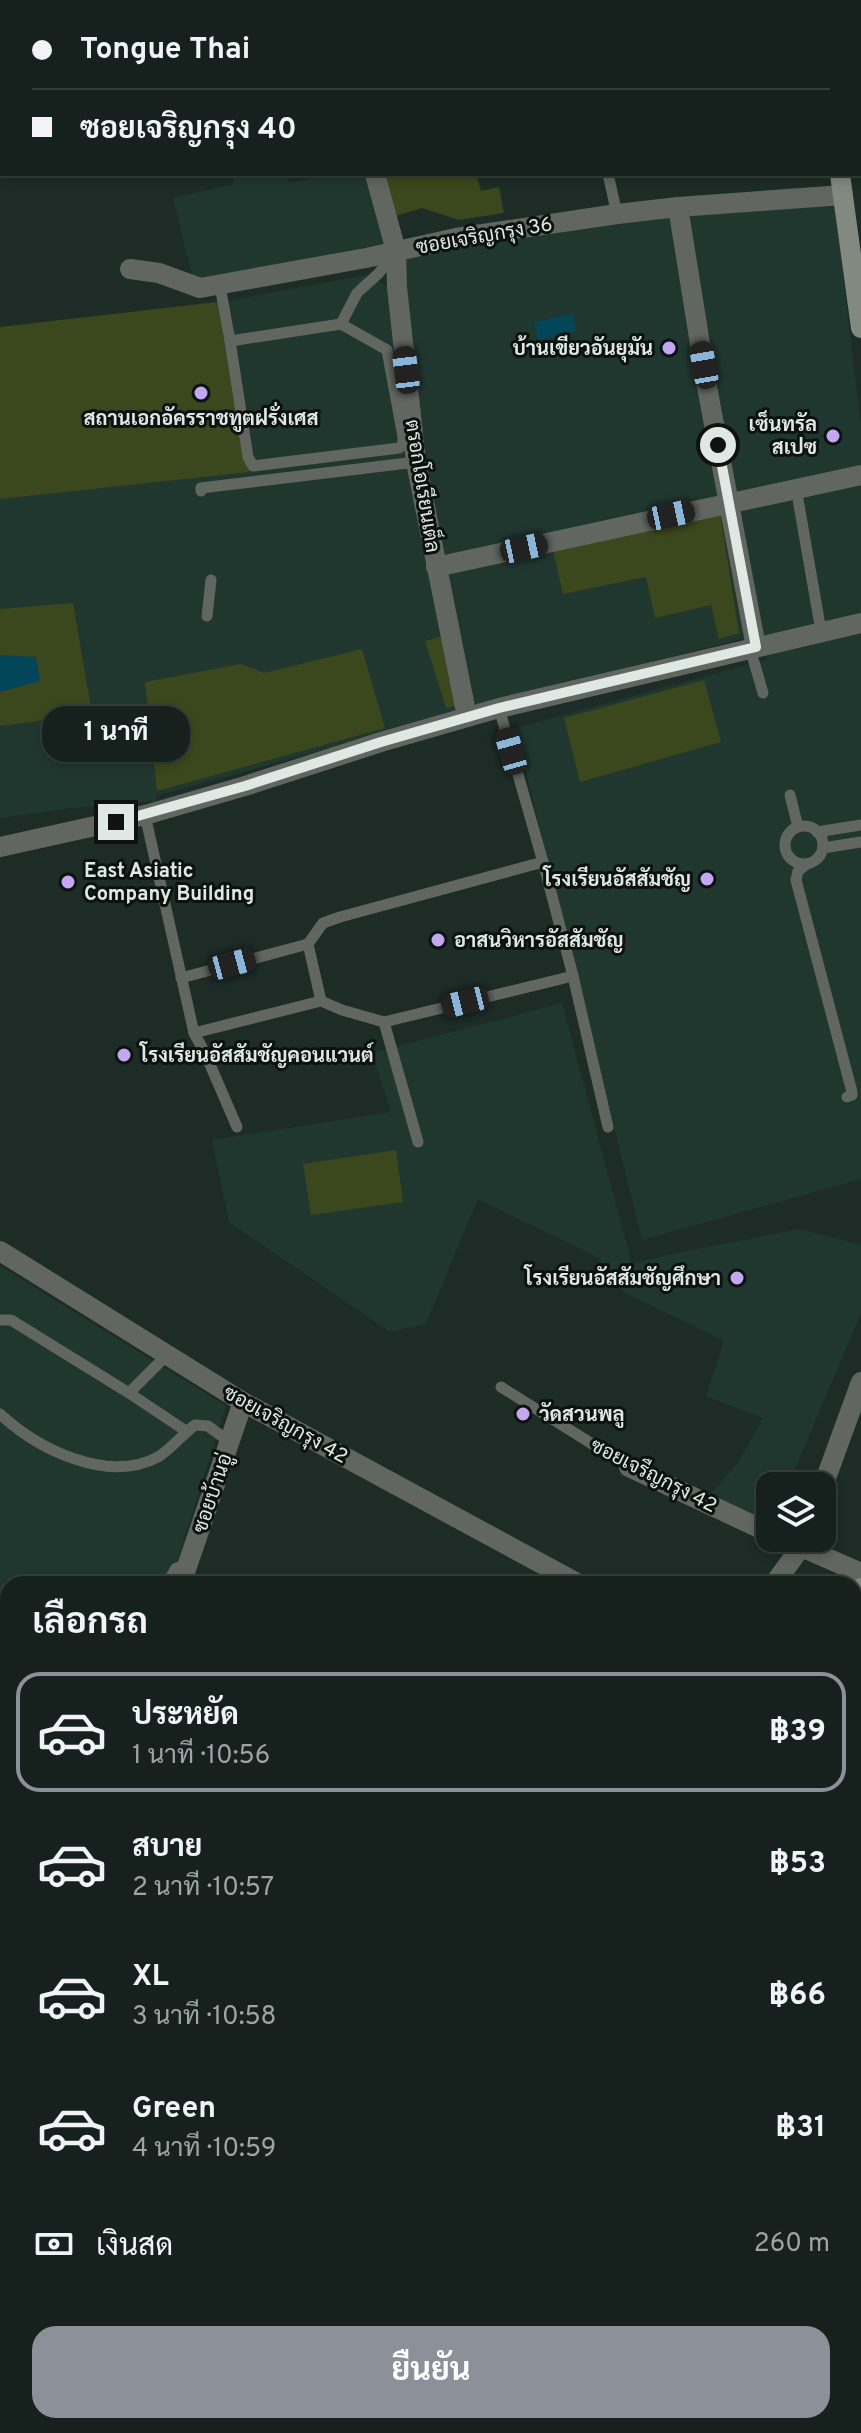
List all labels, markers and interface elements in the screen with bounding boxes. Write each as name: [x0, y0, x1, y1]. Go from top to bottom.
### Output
text: Tongue Thai: [80, 32, 250, 69]
text: ซอยเจริญกรุง 40: [80, 112, 297, 149]
street label: ซอยเจริญกรุง 36: [414, 211, 555, 262]
place label: บ้านเขียวอันยุมัน: [513, 335, 653, 363]
marker: บ้านเขียวอันยุมัน: [660, 339, 678, 357]
car: [688, 339, 720, 391]
car: [391, 345, 421, 395]
marker: สถานเอกอัครราชทูตฝรั่งเศส: [192, 384, 210, 402]
place label: สถานเอกอัครราชทูตฝรั่งเศส: [84, 402, 318, 433]
place label: เซ็นทรัล สเปซ: [749, 410, 817, 462]
street label: ตรอกโอเรียนเต็ล: [398, 417, 448, 555]
route start: [700, 427, 736, 463]
marker: เซ็นทรัล สเปซ: [824, 427, 842, 445]
car: [645, 498, 697, 532]
car: [498, 531, 550, 565]
callout: 1 นาที: [42, 706, 190, 762]
text: 1 นาที: [84, 717, 148, 750]
car: [493, 725, 529, 777]
route end: [98, 804, 134, 840]
place label: East Asiatic Company Building: [84, 859, 254, 908]
place label: โรงเรียนอัสสัมชัญ: [542, 865, 691, 894]
marker: โรงเรียนอัสสัมชัญ: [698, 870, 716, 888]
marker: East Asiatic Company Building: [59, 873, 77, 891]
place label: อาสนวิหารอัสสัมชัญ: [454, 927, 624, 955]
marker: อาสนวิหารอัสสัมชัญ: [429, 931, 447, 949]
car: [206, 946, 258, 982]
car: [439, 985, 491, 1019]
place label: โรงเรียนอัสสัมชัญคอนแวนต์: [139, 1041, 374, 1070]
marker: โรงเรียนอัสสัมชัญคอนแวนต์: [115, 1046, 133, 1064]
place label: โรงเรียนอัสสัมชัญศึกษา: [523, 1264, 721, 1293]
marker: โรงเรียนอัสสัมชัญศึกษา: [728, 1269, 746, 1287]
street label: ซอยเจริญกรุง 42: [218, 1380, 352, 1471]
place label: วัดสวนพลู: [539, 1401, 624, 1429]
marker: วัดสวนพลู: [514, 1405, 532, 1423]
street label: ซอยเจรืญกรุง 42: [585, 1431, 722, 1520]
street label: ซอยบ้านอู่: [187, 1450, 240, 1537]
map controls: [756, 1472, 836, 1552]
button: layers: [756, 1472, 836, 1552]
text: เลือกรถ: [32, 1601, 148, 1647]
icon: car: [36, 1696, 108, 1768]
text: ประหยัด: [132, 1698, 239, 1735]
text: ฿39: [769, 1714, 826, 1751]
text: 1 นาที · 10:56: [132, 1740, 270, 1773]
icon: car: [36, 1828, 108, 1900]
text: สบาย: [132, 1830, 202, 1867]
text: ฿53: [769, 1846, 826, 1883]
text: 2 นาที · 10:57: [132, 1872, 274, 1905]
text: XL: [132, 1959, 169, 1996]
icon: car: [36, 1960, 108, 2032]
text: ฿66: [768, 1978, 826, 2015]
text: 3 นาที · 10:58: [132, 2001, 277, 2034]
text: Green: [132, 2091, 216, 2128]
icon: car: [36, 2092, 108, 2164]
text: ฿31: [775, 2110, 826, 2147]
text: 4 นาที · 10:59: [132, 2133, 276, 2166]
icon: cash: [32, 2222, 76, 2266]
text: 260 m: [754, 2228, 830, 2261]
text: เงินสด: [96, 2229, 173, 2266]
button: ยืนยัน: [32, 2326, 830, 2418]

